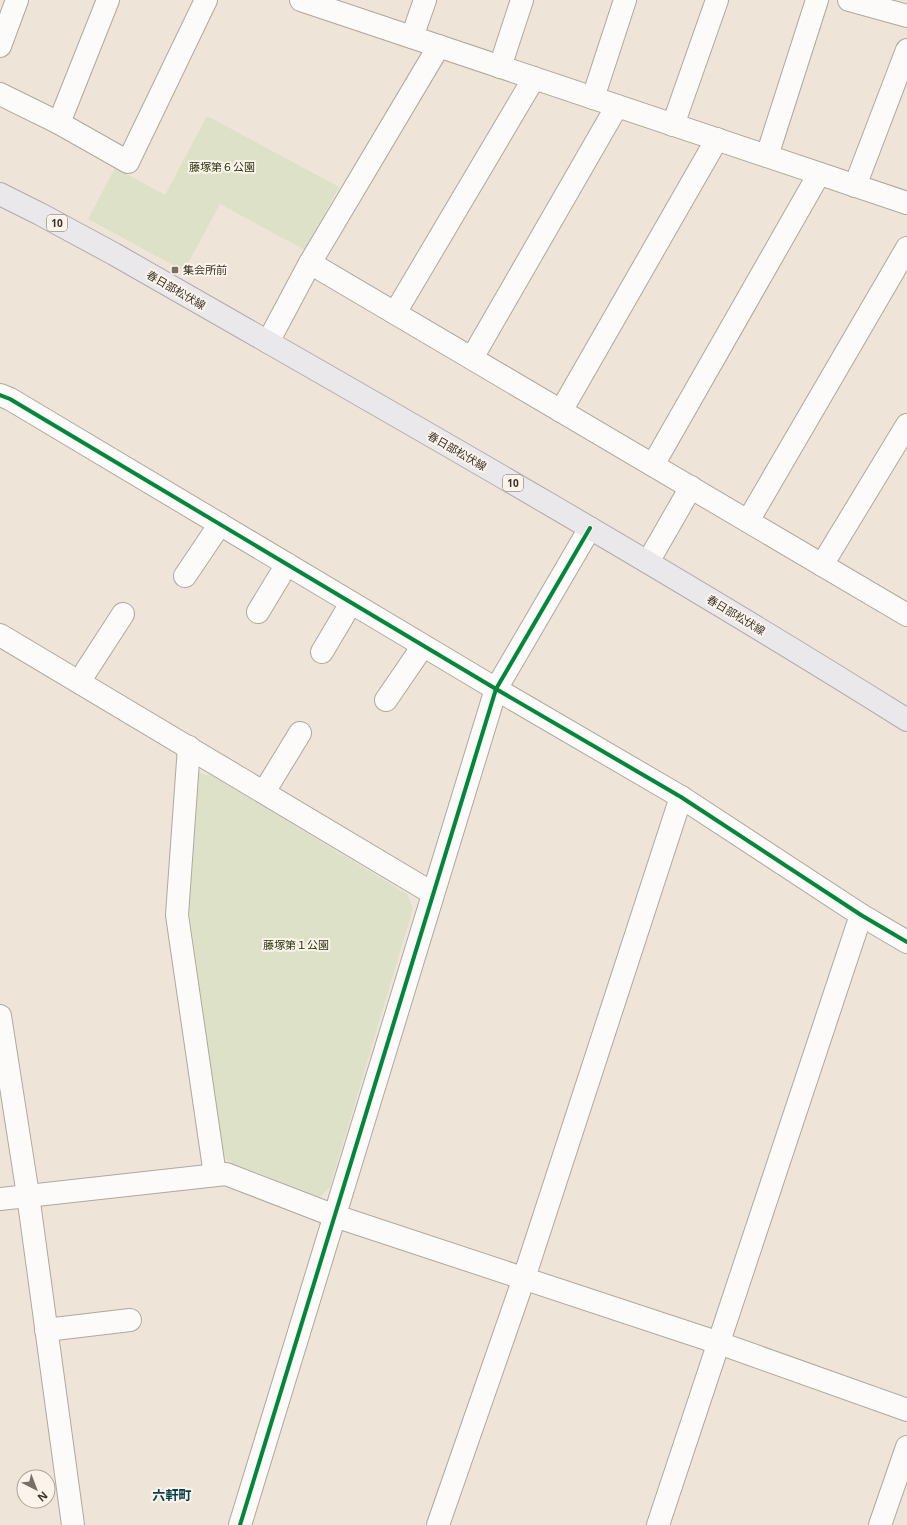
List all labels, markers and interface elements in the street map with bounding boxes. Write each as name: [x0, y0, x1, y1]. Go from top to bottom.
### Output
park label: 藤塚第６公園: [189, 159, 255, 174]
road number: 10: [47, 215, 67, 231]
place label: 集会所前: [183, 262, 227, 277]
marker: 集会所前: [170, 265, 180, 275]
street label: 春日部松伏線: [144, 267, 209, 313]
street label: 春日部松伏線: [425, 428, 490, 474]
road number: 10: [503, 475, 523, 491]
street label: 春日部松伏線: [704, 591, 768, 638]
park label: 藤塚第１公園: [263, 937, 329, 952]
north arrow: [16, 1469, 56, 1509]
district label: 六軒町: [152, 1486, 192, 1504]
text: N: [35, 1488, 51, 1505]

